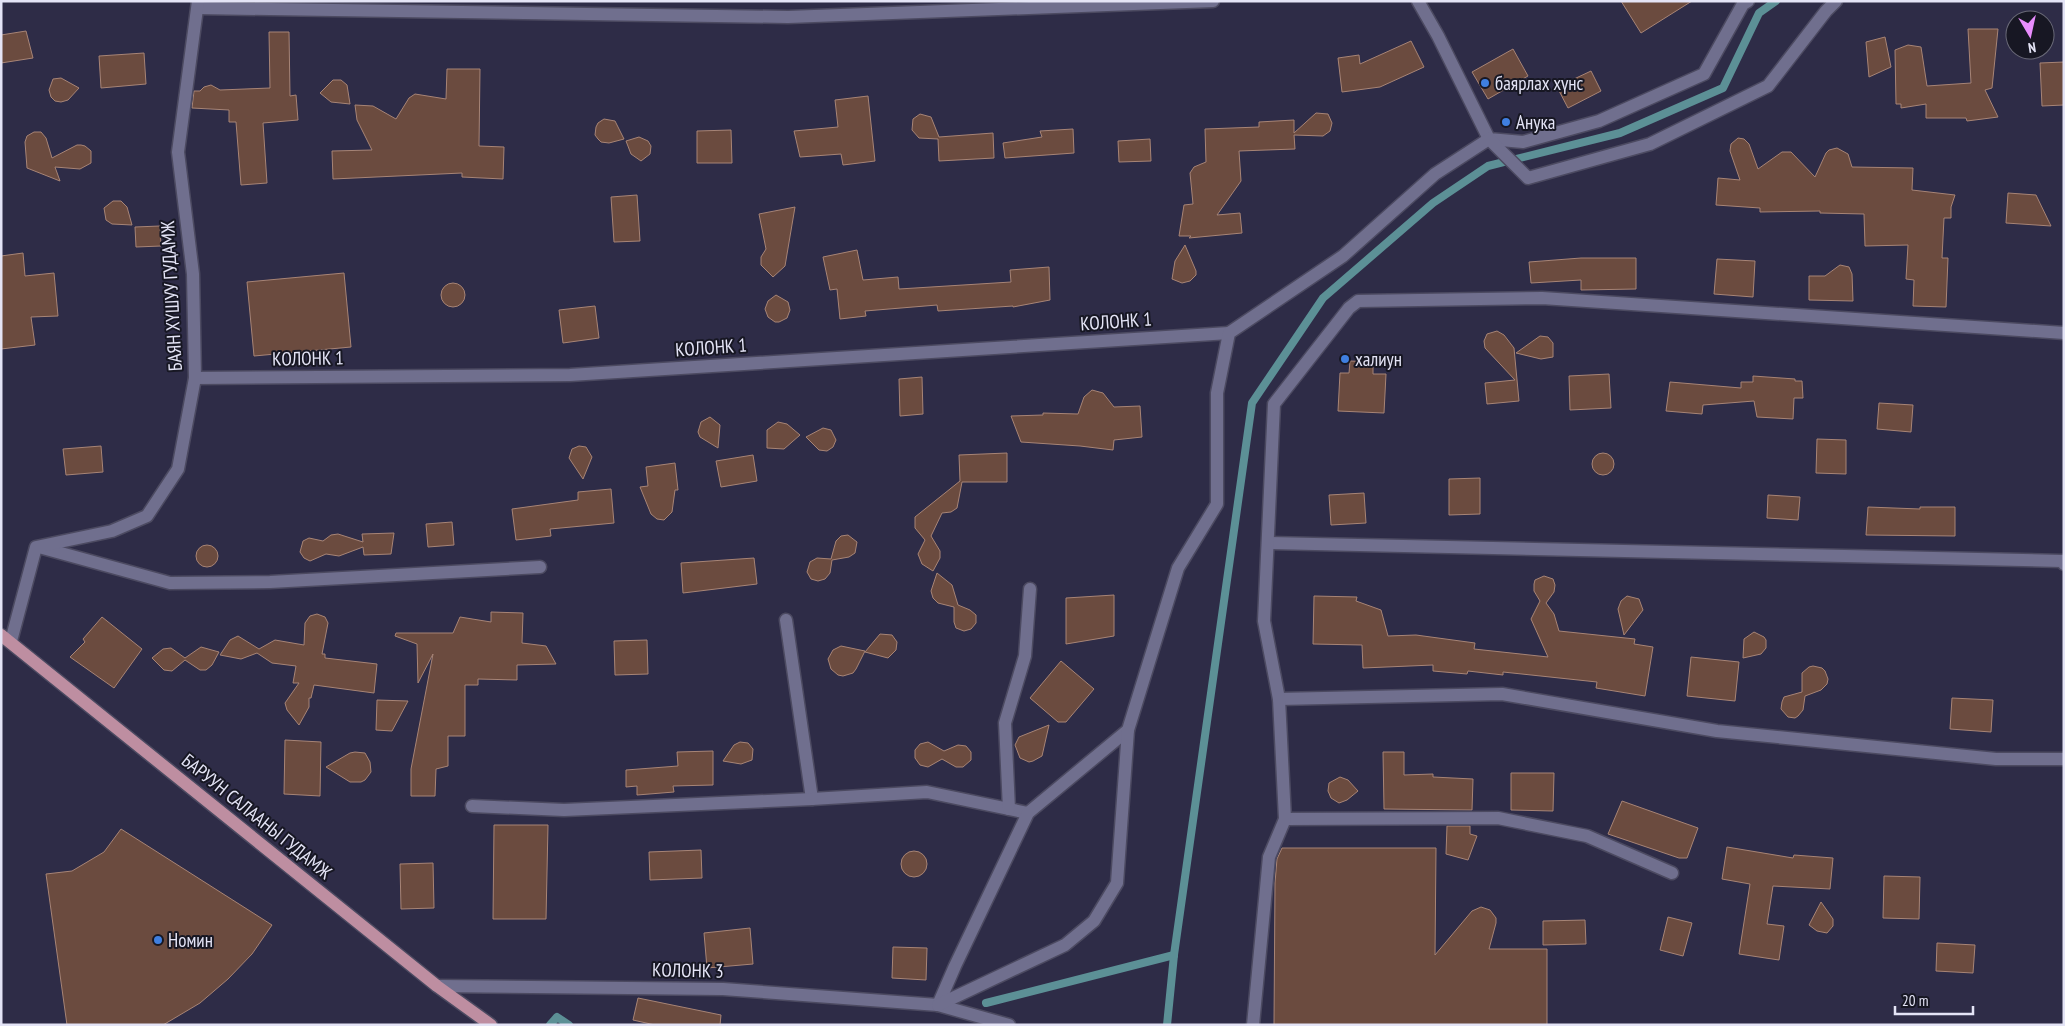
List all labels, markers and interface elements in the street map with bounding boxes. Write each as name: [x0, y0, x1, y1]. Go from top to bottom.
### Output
north arrow: [2005, 10, 2055, 60]
text: N: [2027, 38, 2037, 57]
place label: баярлах хүнс: [1495, 71, 1584, 95]
marker: баярлах хүнс: [1479, 77, 1491, 89]
place label: Анука: [1516, 110, 1555, 134]
marker: Анука: [1500, 116, 1512, 128]
street label: БАЯН ХҮШУУ ГУДАМЖ: [155, 220, 187, 372]
street label: КОЛОНК 1: [1079, 307, 1153, 335]
street label: КОЛОНК 1: [674, 333, 748, 361]
street label: КОЛОНК 1: [272, 345, 344, 371]
place label: халиун: [1355, 347, 1402, 371]
marker: халиун: [1339, 353, 1351, 365]
street label: БАРУУН САЛААНЫ ГУДАМЖ: [177, 748, 337, 884]
place label: Номин: [168, 928, 213, 952]
marker: Номин: [152, 934, 164, 946]
street label: КОЛОНК 3: [652, 957, 724, 983]
scale bar: [1895, 984, 1972, 1016]
text: 20 m: [1902, 991, 1928, 1010]

